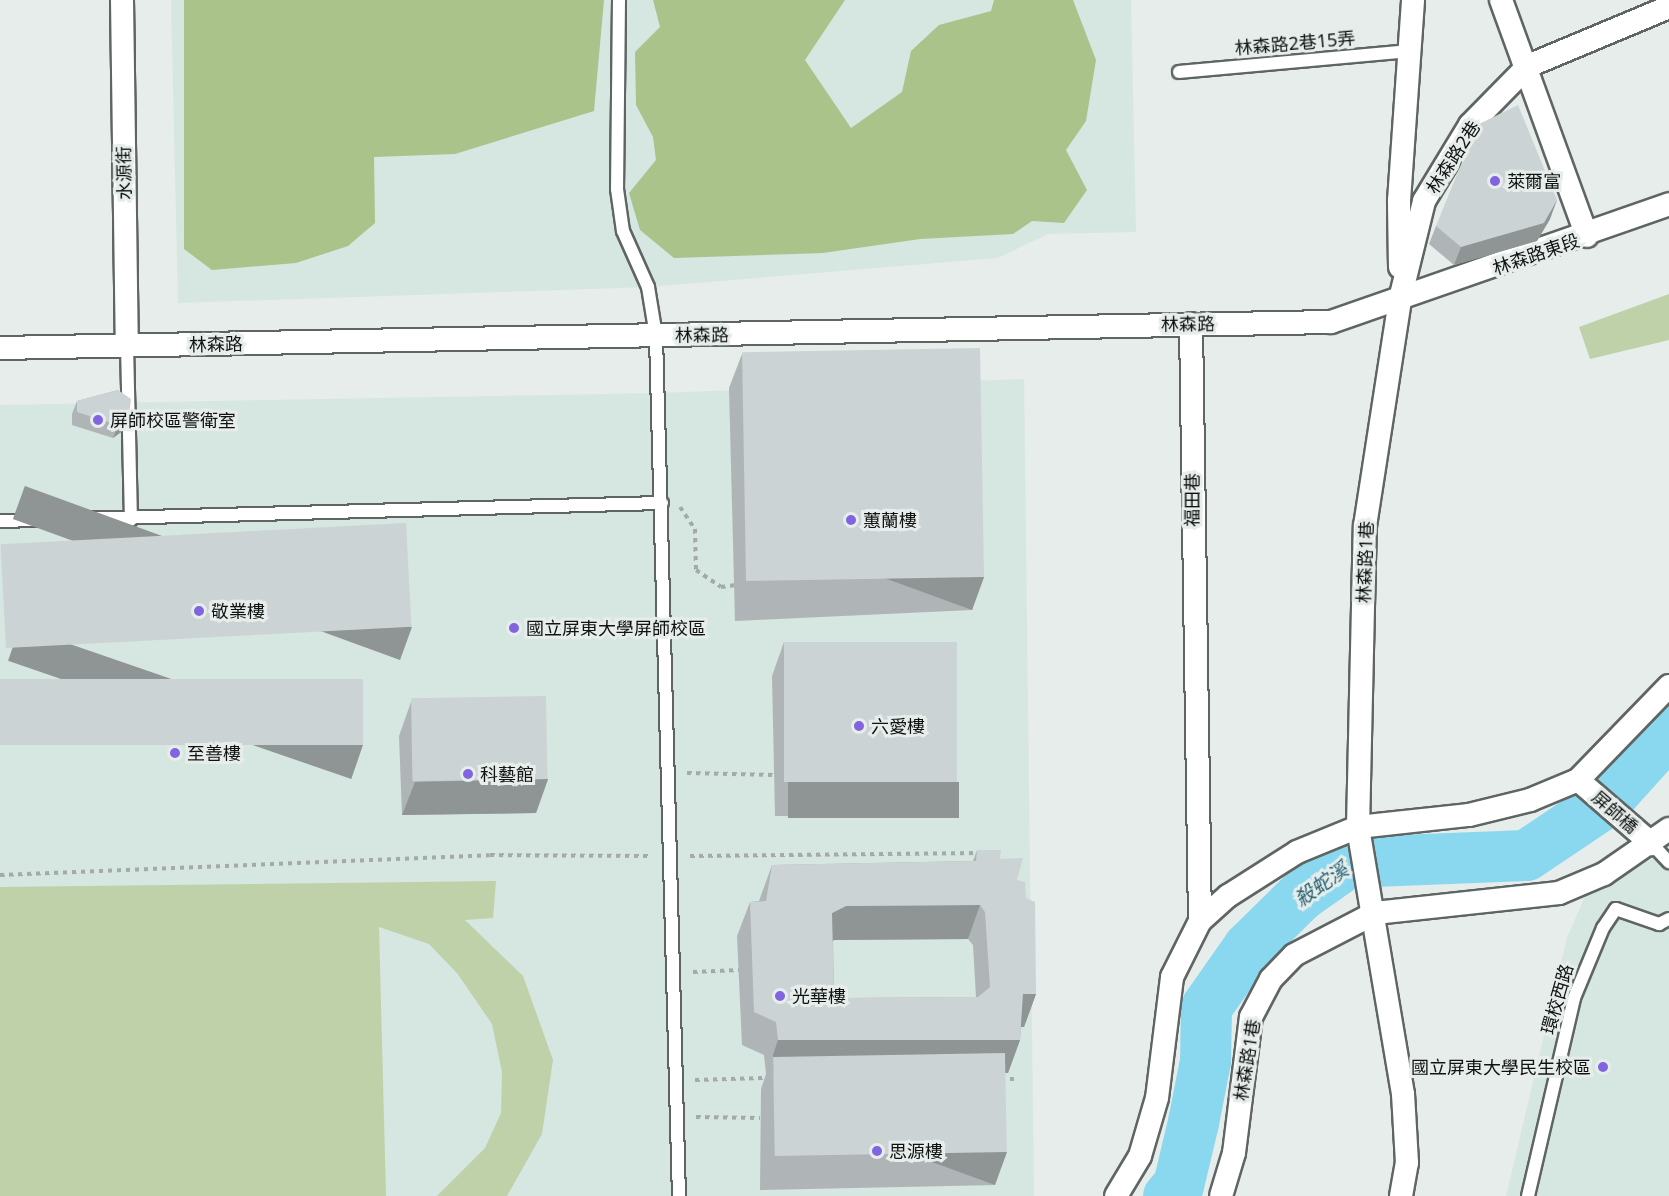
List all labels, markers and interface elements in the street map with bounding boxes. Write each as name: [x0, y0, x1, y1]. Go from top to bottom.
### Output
street label: 林森路2巷15弄: [1234, 27, 1356, 59]
street label: 林森路2巷: [1422, 117, 1484, 197]
street label: 水源街: [113, 146, 135, 200]
place label: 萊爾富: [1507, 170, 1561, 192]
marker: 萊爾富: [1488, 174, 1502, 188]
street label: 林森路東段: [1490, 229, 1582, 279]
street label: 林森路: [1161, 313, 1215, 335]
street label: 林森路: [675, 324, 729, 346]
street label: 林森路: [189, 333, 243, 355]
place label: 屏師校區警衛室: [110, 409, 236, 431]
marker: 屏師校區警衛室: [91, 413, 105, 427]
street label: 福田巷: [1181, 473, 1203, 527]
place label: 蕙蘭樓: [863, 509, 917, 531]
marker: 蕙蘭樓: [844, 513, 858, 527]
street label: 林森路1巷: [1353, 521, 1377, 603]
place label: 敬業樓: [211, 600, 265, 622]
marker: 敬業樓: [192, 604, 206, 618]
place label: 國立屏東大學屏師校區: [526, 617, 706, 639]
marker: 國立屏東大學屏師校區: [507, 621, 521, 635]
place label: 六愛樓: [871, 715, 925, 737]
marker: 六愛樓: [852, 719, 866, 733]
place label: 至善樓: [187, 742, 241, 764]
marker: 至善樓: [168, 746, 182, 760]
place label: 科藝館: [480, 763, 534, 785]
marker: 科藝館: [461, 767, 475, 781]
street label: 屏師橋: [1588, 786, 1642, 838]
water label: 殺蛇溪: [1290, 857, 1352, 911]
street label: 環校西路: [1537, 961, 1577, 1037]
place label: 光華樓: [792, 985, 846, 1007]
marker: 光華樓: [773, 989, 787, 1003]
street label: 林森路1巷: [1230, 1018, 1264, 1102]
place label: 國立屏東大學民生校區: [1411, 1056, 1591, 1078]
marker: 國立屏東大學民生校區: [1596, 1060, 1610, 1074]
place label: 思源樓: [889, 1140, 943, 1162]
marker: 思源樓: [870, 1144, 884, 1158]

